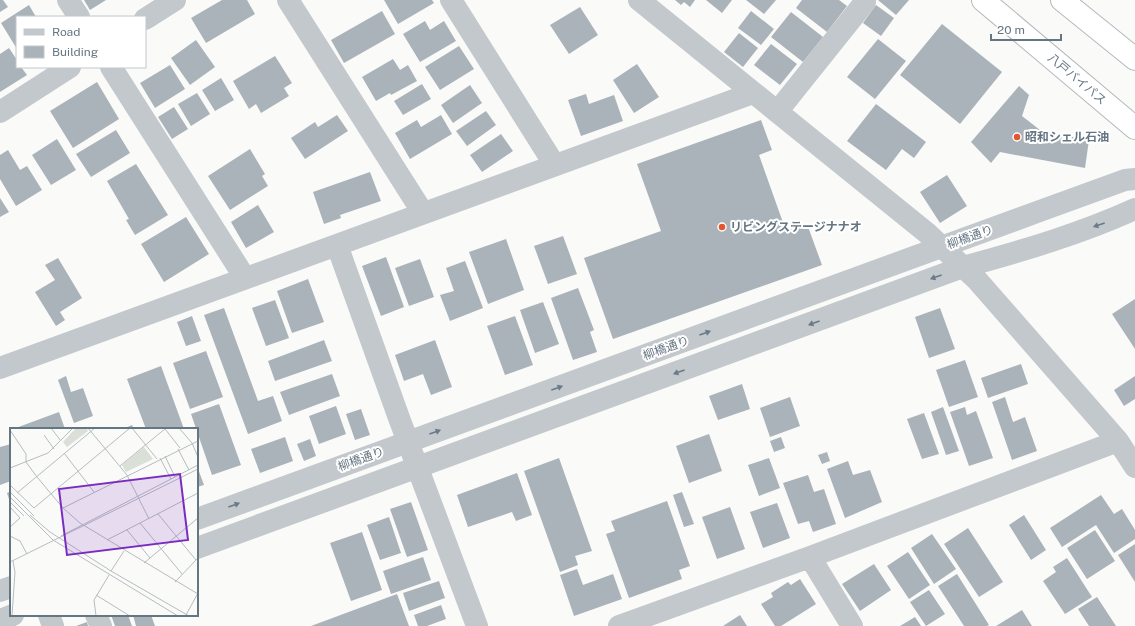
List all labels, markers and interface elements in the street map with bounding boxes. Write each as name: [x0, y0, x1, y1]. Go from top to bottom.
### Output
legend: [16, 16, 146, 68]
scale bar: [991, 16, 1061, 42]
text: 20 m: [997, 23, 1025, 37]
text: Road: [52, 25, 80, 39]
text: Building: [52, 45, 98, 59]
street label: 八戸バイパス: [1045, 51, 1109, 107]
place label: 昭和シェル石油: [1025, 130, 1109, 144]
marker: 昭和シェル石油: [1012, 132, 1022, 142]
place label: リビングステージナナオ: [730, 220, 862, 234]
marker: リビングステージナナオ: [717, 222, 727, 232]
street label: 柳橋通り: [945, 222, 995, 252]
one-way arrow: [1093, 222, 1105, 228]
one-way arrow: [929, 275, 941, 281]
one-way arrow: [808, 320, 820, 326]
one-way arrow: [700, 330, 712, 336]
street label: 柳橋通り: [641, 333, 691, 363]
one-way arrow: [672, 370, 684, 376]
one-way arrow: [551, 384, 563, 390]
inset map: [10, 428, 198, 616]
one-way arrow: [429, 429, 441, 435]
street label: 柳橋通り: [336, 444, 386, 474]
one-way arrow: [228, 502, 240, 508]

